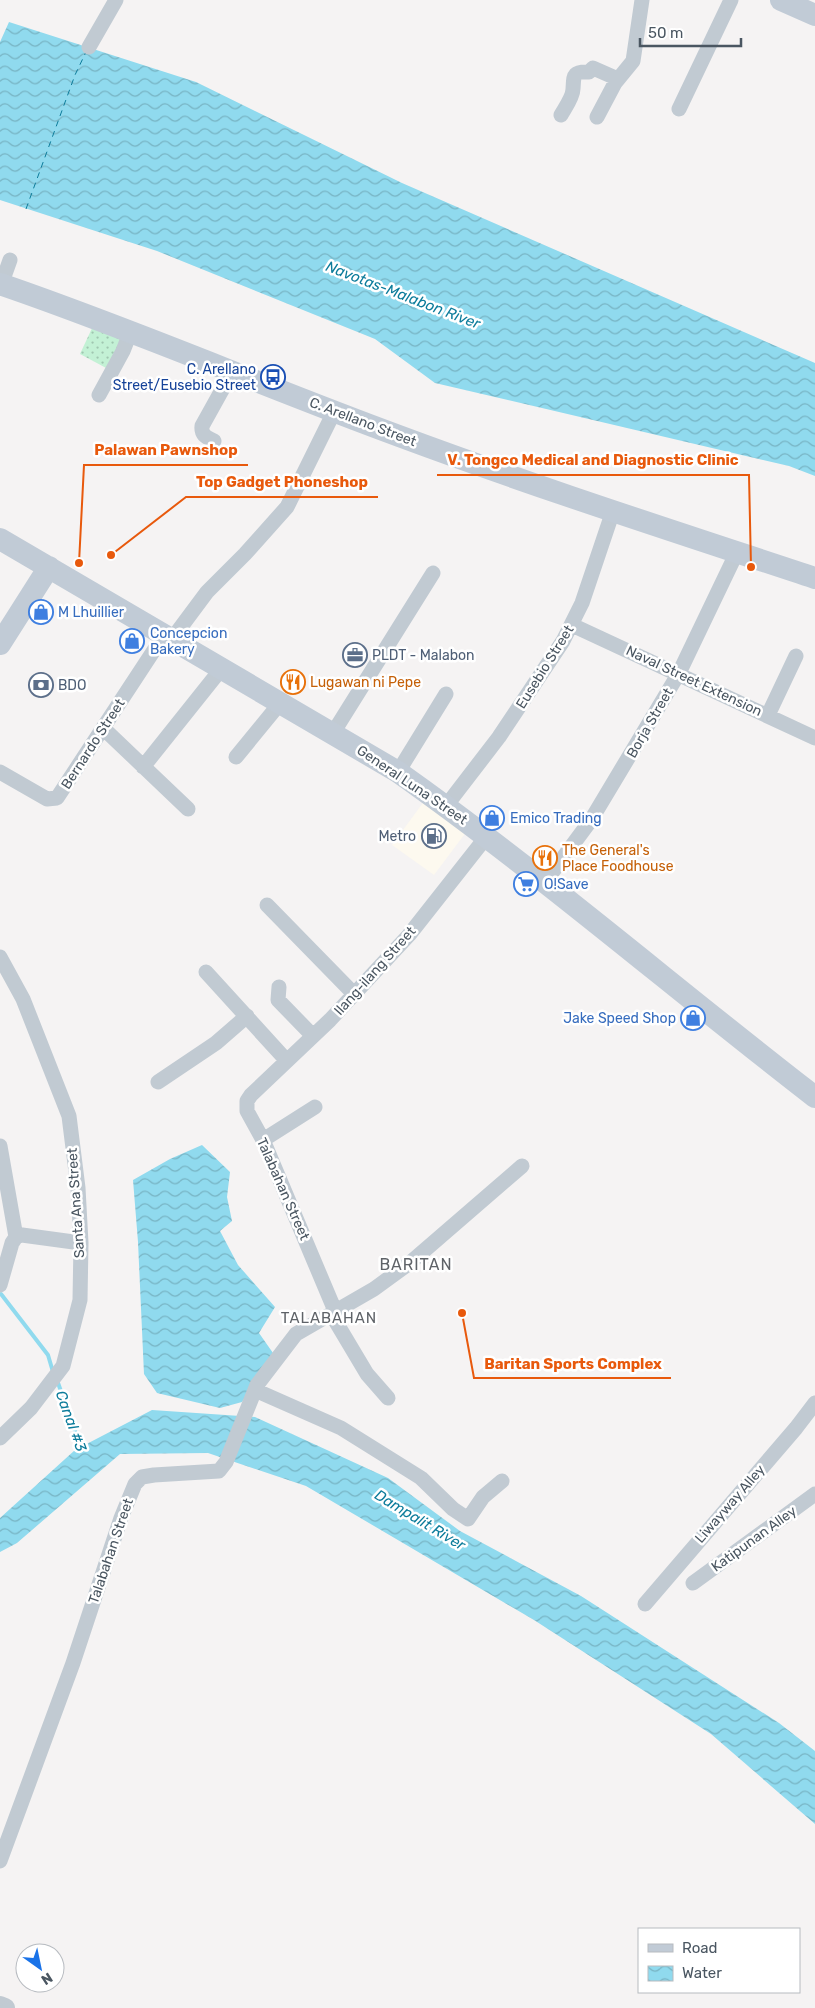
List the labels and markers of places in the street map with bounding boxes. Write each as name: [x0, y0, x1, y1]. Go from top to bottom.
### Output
place label: C. Arellano Street/Eusebio Street: [113, 361, 257, 394]
bus stop icon: C. Arellano Street/Eusebio Street: [260, 364, 286, 390]
callout: Palawan Pawnshop: [84, 435, 248, 465]
callout: V. Tongco Medical and Diagnostic Clinic: [437, 445, 749, 475]
callout: Top Gadget Phoneshop: [186, 467, 378, 497]
shop icon: M Lhuillier: [28, 599, 54, 625]
place label: M Lhuillier: [58, 604, 125, 621]
place label: Concepcion Bakery: [150, 625, 227, 658]
shop icon: Concepcion Bakery: [119, 628, 145, 654]
office icon: PLDT - Malabon: [342, 642, 368, 668]
place label: PLDT - Malabon: [372, 647, 475, 664]
restaurant icon: Lugawan ni Pepe: [280, 669, 306, 695]
bank icon: BDO: [28, 672, 54, 698]
place label: Lugawan ni Pepe: [310, 674, 421, 691]
place label: BDO: [58, 677, 86, 694]
shop icon: Emico Trading: [479, 805, 505, 831]
place label: Emico Trading: [510, 810, 602, 827]
fuel station icon: Metro: [421, 823, 447, 849]
place label: Metro: [378, 828, 416, 845]
place label: The General's Place Foodhouse: [562, 842, 674, 875]
restaurant icon: The General's Place Foodhouse: [532, 845, 558, 871]
supermarket icon: O!Save: [513, 871, 539, 897]
place label: O!Save: [544, 876, 589, 893]
shop icon: Jake Speed Shop: [680, 1005, 706, 1031]
place label: Jake Speed Shop: [563, 1010, 676, 1027]
callout: Baritan Sports Complex: [474, 1348, 671, 1378]

